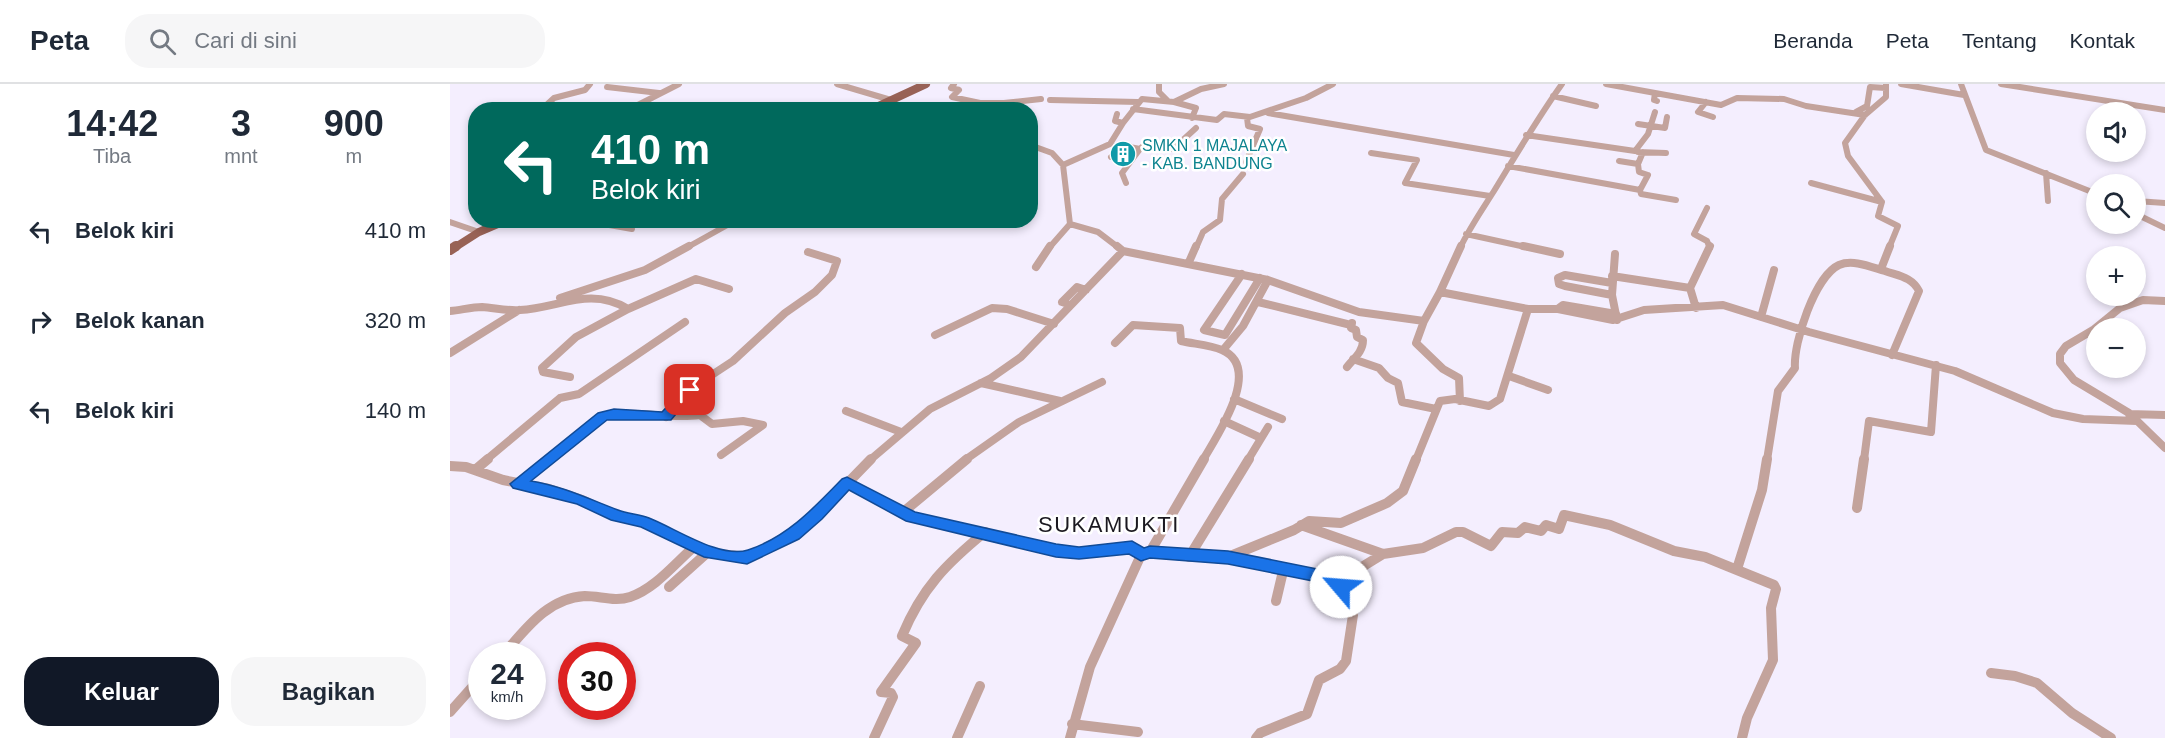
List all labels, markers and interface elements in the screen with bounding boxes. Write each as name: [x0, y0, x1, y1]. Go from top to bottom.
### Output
search box: [125, 14, 545, 68]
text: Peta: [30, 25, 89, 56]
icon: search: [146, 25, 179, 58]
text: Cari di sini: [194, 28, 297, 53]
text: Beranda: [1773, 29, 1853, 52]
text: Peta: [1886, 29, 1929, 52]
text: Tentang: [1962, 29, 2037, 52]
text: Kontak: [2070, 29, 2135, 52]
map controls: [2086, 102, 2146, 378]
button: sound: [2086, 102, 2146, 162]
text: 14:42: [66, 103, 158, 144]
text: 3: [231, 103, 251, 144]
text: 900: [324, 103, 384, 144]
icon: left: [492, 126, 570, 204]
text: 410 m: [591, 126, 710, 173]
place label: SMKN 1 MAJALAYA - KAB. BANDUNG: [1142, 137, 1288, 172]
building icon: SMKN 1 MAJALAYA - KAB. BANDUNG: [1108, 139, 1138, 169]
text: Tiba: [93, 145, 131, 167]
text: mnt: [224, 145, 258, 167]
text: m: [346, 145, 362, 167]
button: search: [2086, 174, 2146, 234]
text: Belok kiri: [591, 175, 701, 205]
icon: left: [24, 215, 57, 248]
text: Belok kiri: [75, 218, 174, 243]
text: 410 m: [365, 218, 426, 243]
button: +: [2086, 246, 2146, 306]
icon: right: [24, 305, 57, 338]
text: Belok kanan: [75, 308, 205, 333]
text: 320 m: [365, 308, 426, 333]
button: −: [2086, 318, 2146, 378]
pin: [664, 364, 715, 415]
icon: arrive: [673, 373, 706, 406]
icon: left: [24, 395, 57, 428]
text: Belok kiri: [75, 398, 174, 423]
text: 140 m: [365, 398, 426, 423]
district label: SUKAMUKTI: [1038, 512, 1180, 537]
position arrow: [1309, 555, 1373, 619]
speed limit sign: 30: [558, 642, 636, 720]
button: Keluar: [24, 657, 219, 726]
button: Bagikan: [231, 657, 426, 726]
text: 24: [490, 657, 524, 690]
text: km/h: [491, 688, 523, 705]

